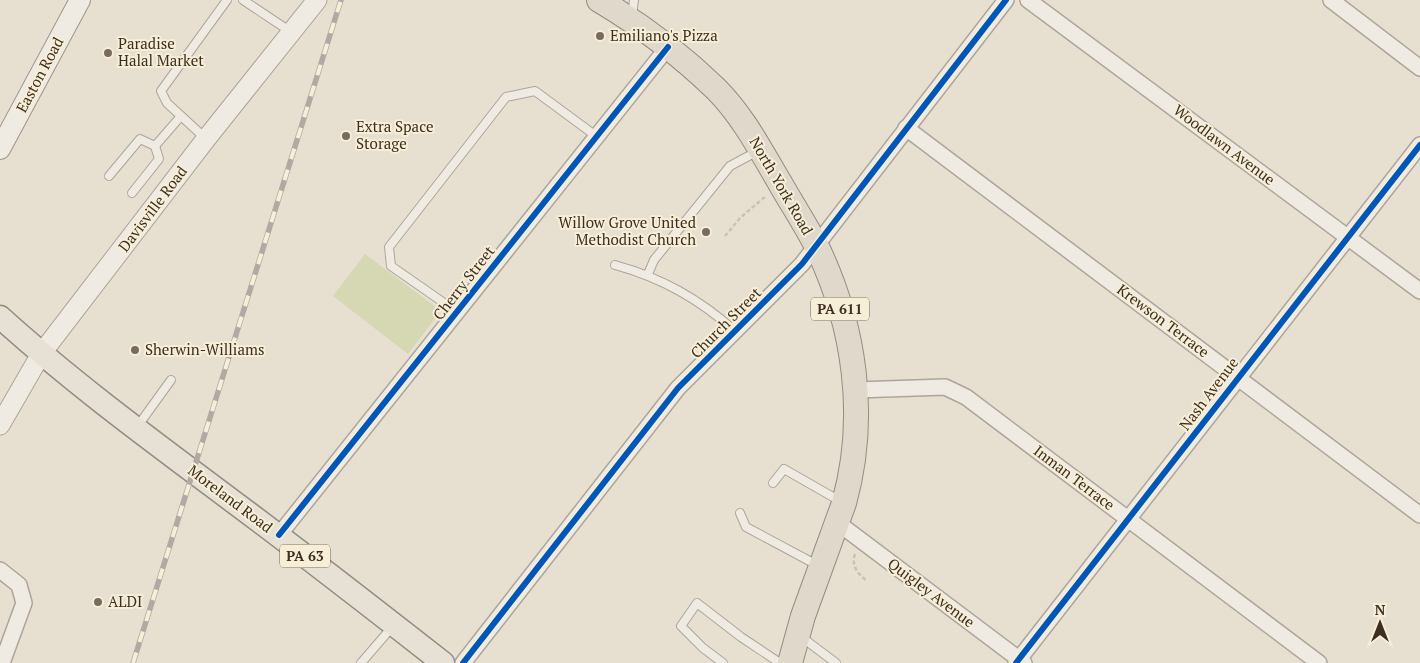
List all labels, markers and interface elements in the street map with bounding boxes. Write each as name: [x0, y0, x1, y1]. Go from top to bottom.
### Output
place label: Emiliano's Pizza: [610, 25, 718, 45]
marker: Emiliano's Pizza: [594, 30, 606, 42]
street label: Easton Road: [11, 33, 67, 116]
place label: Paradise Halal Market: [118, 33, 204, 70]
marker: Paradise Halal Market: [102, 47, 114, 59]
street label: Woodlawn Avenue: [1170, 99, 1279, 189]
place label: Extra Space Storage: [356, 116, 433, 153]
marker: Extra Space Storage: [340, 130, 352, 142]
street label: North York Road: [746, 133, 818, 238]
street label: Davisville Road: [113, 161, 191, 255]
place label: Willow Grove United Methodist Church: [558, 212, 696, 249]
marker: Willow Grove United Methodist Church: [700, 226, 712, 238]
street label: Cherry Street: [428, 241, 499, 324]
street label: Krewson Terrace: [1113, 279, 1214, 361]
street label: Church Street: [686, 282, 765, 362]
road number: PA 611: [811, 298, 869, 320]
place label: Sherwin-Williams: [145, 339, 264, 359]
marker: Sherwin-Williams: [129, 344, 141, 356]
street label: Nash Avenue: [1174, 353, 1242, 434]
street label: Inman Terrace: [1030, 440, 1119, 514]
street label: Moreland Road: [184, 460, 277, 537]
road number: PA 63: [280, 544, 330, 568]
street label: Quigley Avenue: [884, 553, 979, 631]
place label: ALDI: [108, 591, 142, 611]
marker: ALDI: [92, 596, 104, 608]
north arrow: [1355, 598, 1405, 648]
text: N: [1375, 600, 1386, 619]

